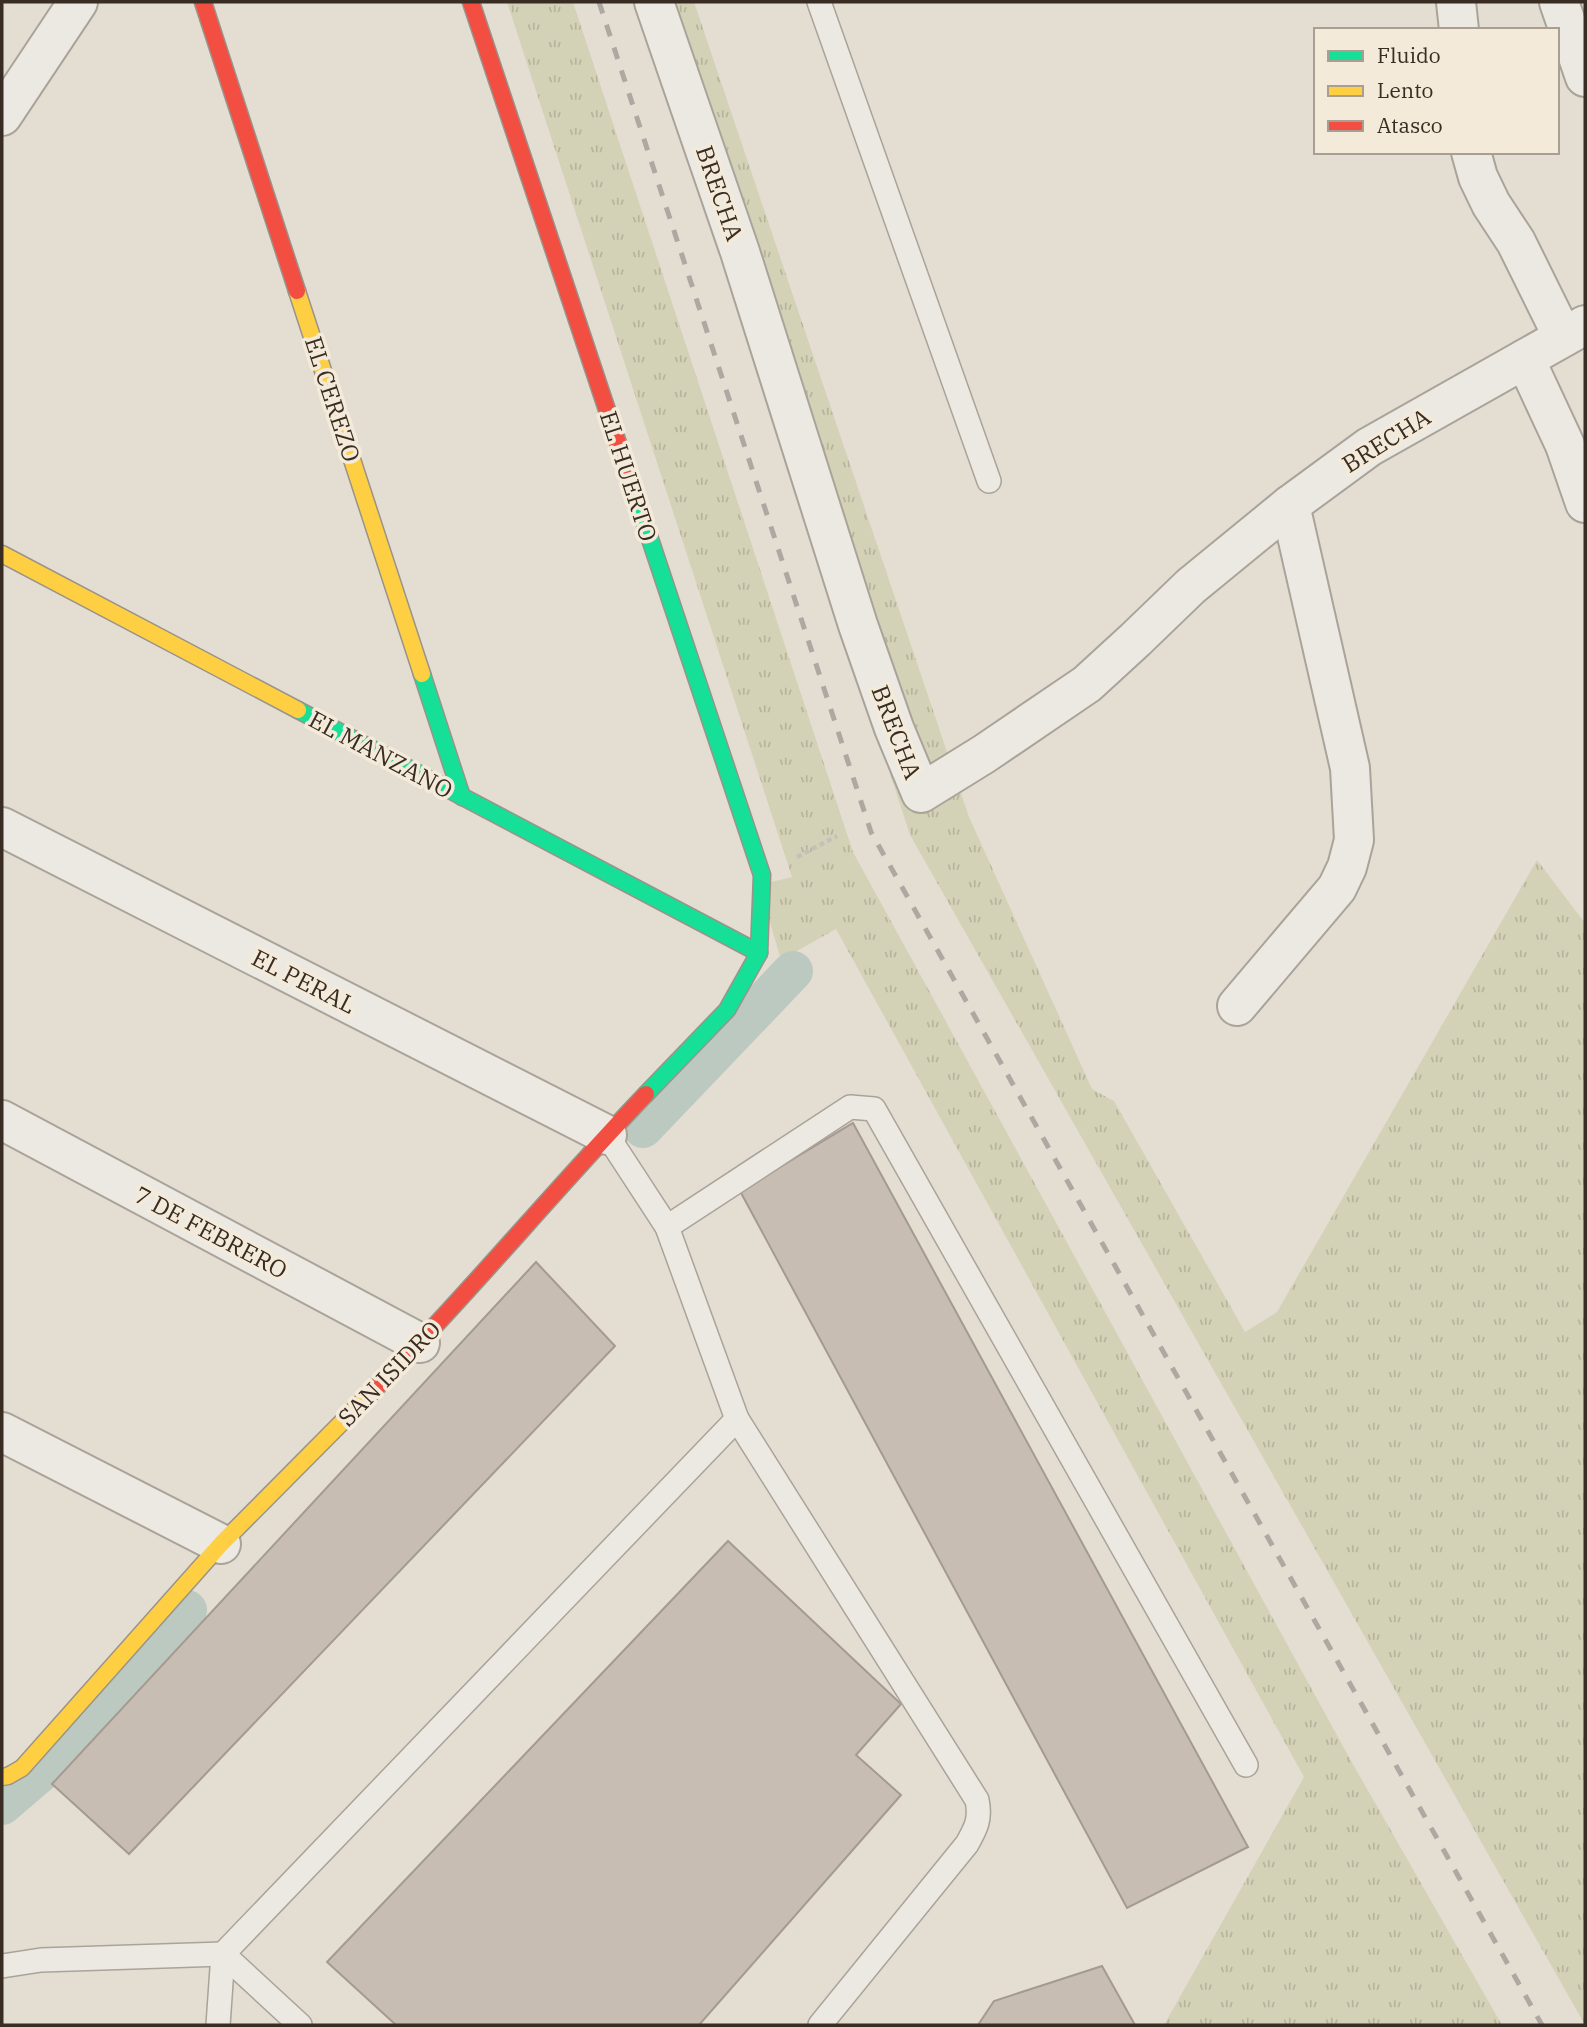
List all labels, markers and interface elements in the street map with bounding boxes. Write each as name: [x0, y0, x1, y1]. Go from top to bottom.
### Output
legend: [1314, 28, 1559, 154]
text: Fluido: [1377, 41, 1441, 69]
text: Lento: [1377, 76, 1433, 104]
text: Atasco: [1377, 111, 1443, 139]
street label: BRECHA: [689, 141, 751, 245]
street label: EL CEREZO: [298, 332, 368, 466]
street label: BRECHA: [1336, 400, 1437, 480]
street label: EL HUERTO: [593, 407, 665, 545]
street label: BRECHA: [864, 680, 930, 784]
street label: EL MANZANO: [303, 703, 459, 805]
street label: EL PERAL: [247, 941, 361, 1021]
street label: 7 DE FEBRERO: [129, 1178, 293, 1286]
street label: SAN ISIDRO: [330, 1313, 448, 1433]

